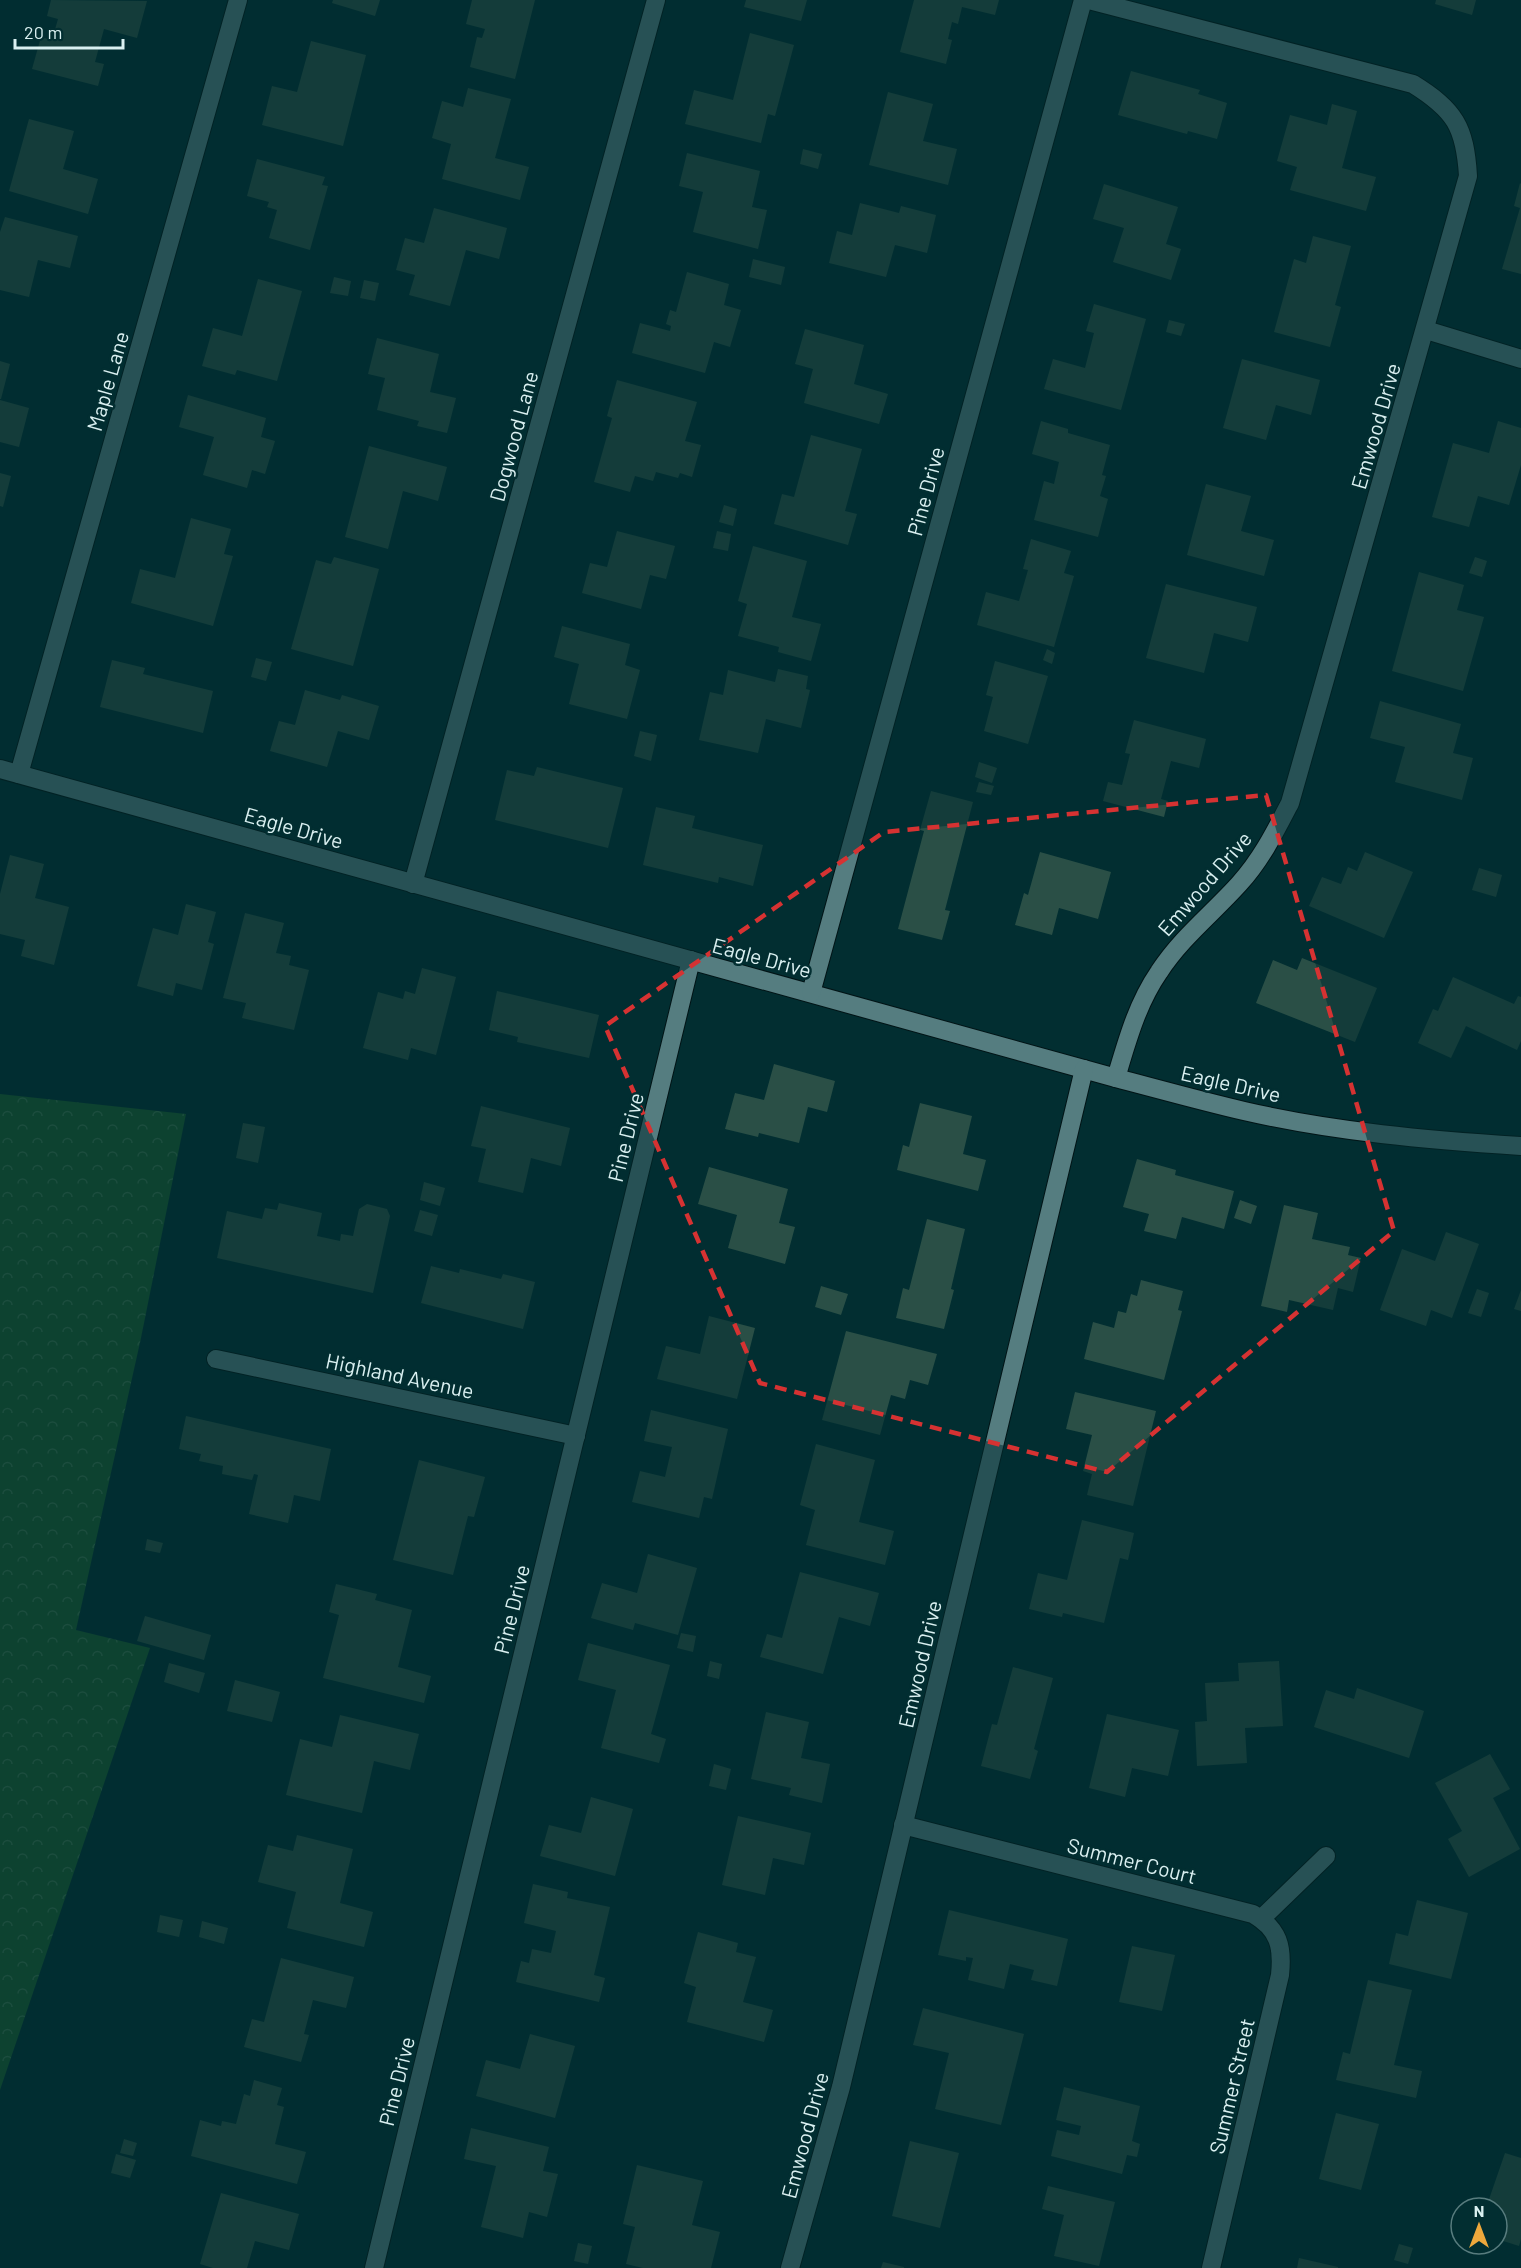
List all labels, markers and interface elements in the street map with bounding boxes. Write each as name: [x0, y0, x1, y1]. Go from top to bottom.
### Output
scale bar: [15, 12, 123, 50]
text: 20 m: [24, 21, 62, 43]
street label: Maple Lane: [81, 328, 133, 434]
street label: Emwood Drive: [1345, 360, 1405, 492]
street label: Dogwood Lane: [484, 368, 542, 504]
street label: Pine Drive: [901, 444, 949, 538]
street label: Eagle Drive: [242, 801, 346, 853]
street label: Emwood Drive: [1152, 826, 1256, 940]
street label: Eagle Drive: [710, 932, 814, 982]
street label: Eagle Drive: [1179, 1059, 1283, 1107]
street label: Pine Drive: [602, 1090, 648, 1184]
street label: Highland Avenue: [324, 1347, 476, 1403]
street label: Pine Drive: [488, 1562, 534, 1656]
street label: Emwood Drive: [892, 1598, 946, 1730]
street label: Summer Court: [1065, 1832, 1199, 1888]
street label: Summer Street: [1203, 2016, 1259, 2156]
street label: Pine Drive: [373, 2034, 419, 2128]
street label: Emwood Drive: [775, 2069, 833, 2201]
north arrow: [1449, 2196, 1509, 2256]
text: N: [1474, 2201, 1484, 2220]

